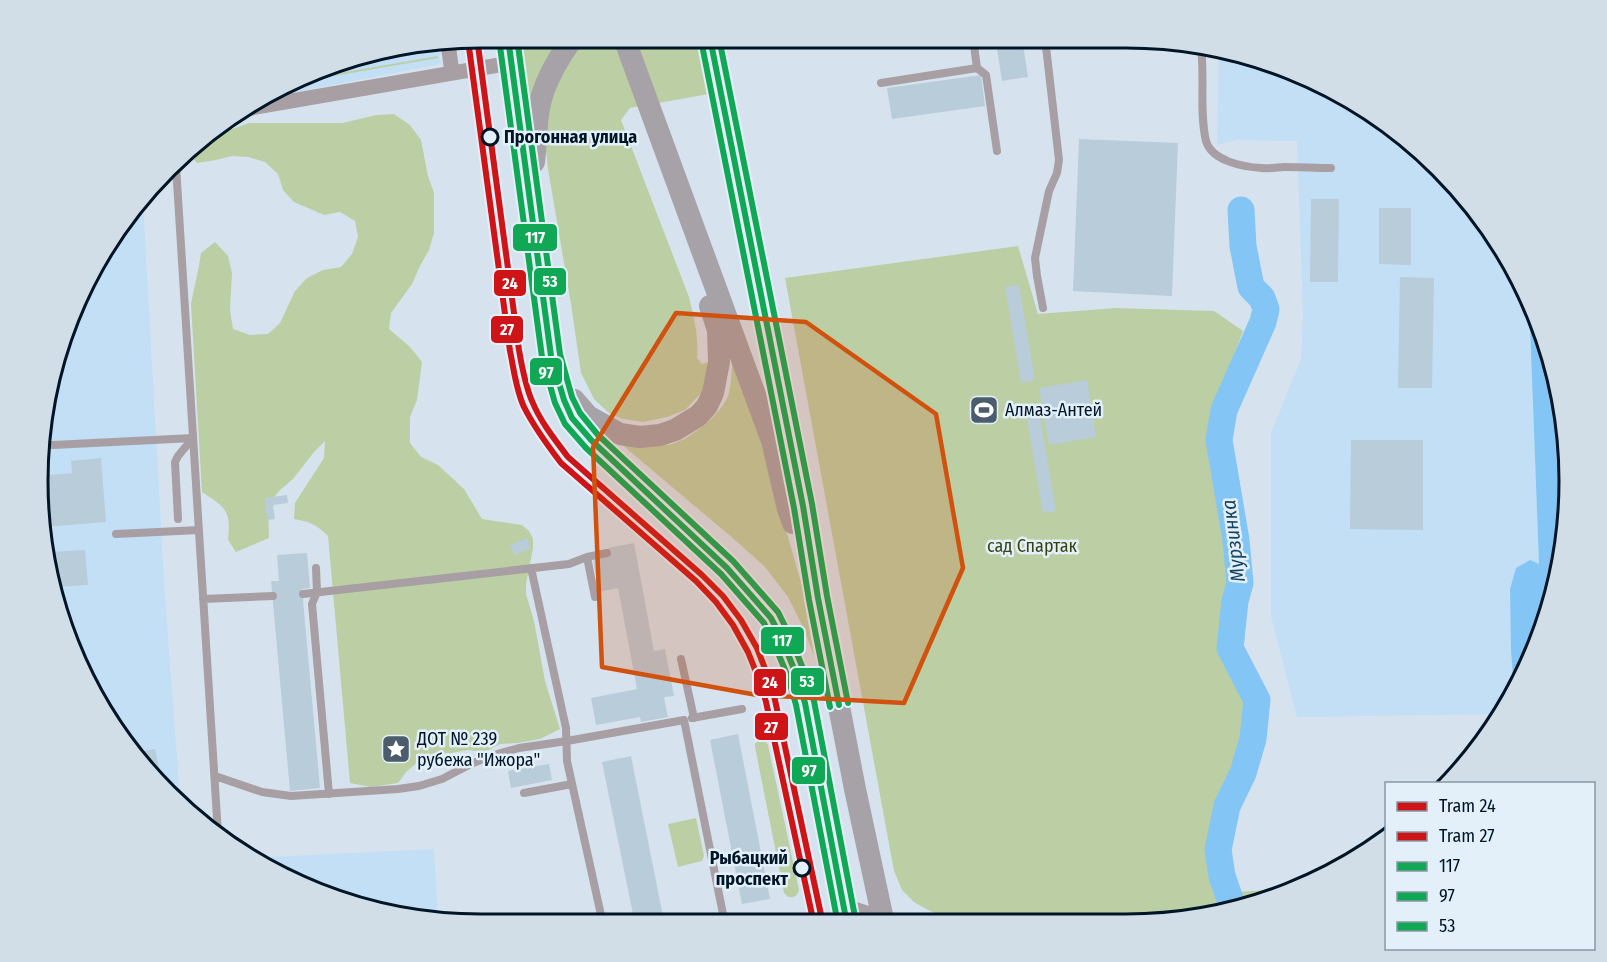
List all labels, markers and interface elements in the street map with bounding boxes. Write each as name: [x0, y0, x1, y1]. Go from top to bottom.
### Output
place label: Прогонная улица: [504, 126, 637, 148]
marker: Прогонная улица: [481, 128, 499, 146]
line badge: 117: [512, 223, 558, 252]
text: 117: [525, 228, 545, 247]
line badge: 53: [533, 267, 567, 296]
line badge: 24: [493, 269, 527, 297]
text: 53: [542, 272, 558, 291]
text: 24: [501, 274, 518, 293]
line badge: 27: [490, 315, 524, 344]
text: 27: [499, 320, 514, 339]
line badge: 97: [529, 357, 563, 386]
text: 97: [539, 363, 554, 382]
sports icon: Алмаз-Антей: [968, 394, 1000, 426]
place label: Алмаз-Антей: [1005, 399, 1102, 421]
water label: Мурзинка: [1216, 498, 1250, 584]
park label: сад Спартак: [987, 535, 1078, 557]
line badge: 117: [760, 626, 805, 655]
text: 117: [772, 631, 792, 650]
line badge: 53: [790, 667, 825, 696]
line badge: 24: [753, 668, 787, 697]
text: 53: [799, 672, 815, 691]
text: 24: [761, 673, 778, 692]
line badge: 27: [754, 712, 789, 741]
text: 27: [763, 718, 778, 737]
place label: ДОТ № 239 рубежа "Ижора": [416, 728, 540, 771]
place icon: ДОТ № 239 рубежа "Ижора": [380, 733, 412, 765]
line badge: 97: [791, 756, 826, 785]
text: 97: [802, 761, 817, 780]
legend: [1385, 782, 1595, 950]
text: Tram 24: [1439, 795, 1496, 817]
text: Tram 27: [1439, 825, 1495, 847]
place label: Рыбацкий проспект: [710, 847, 788, 890]
text: 117: [1439, 855, 1460, 877]
marker: Рыбацкий проспект: [793, 859, 811, 877]
text: 97: [1439, 885, 1455, 907]
text: 53: [1439, 915, 1455, 937]

